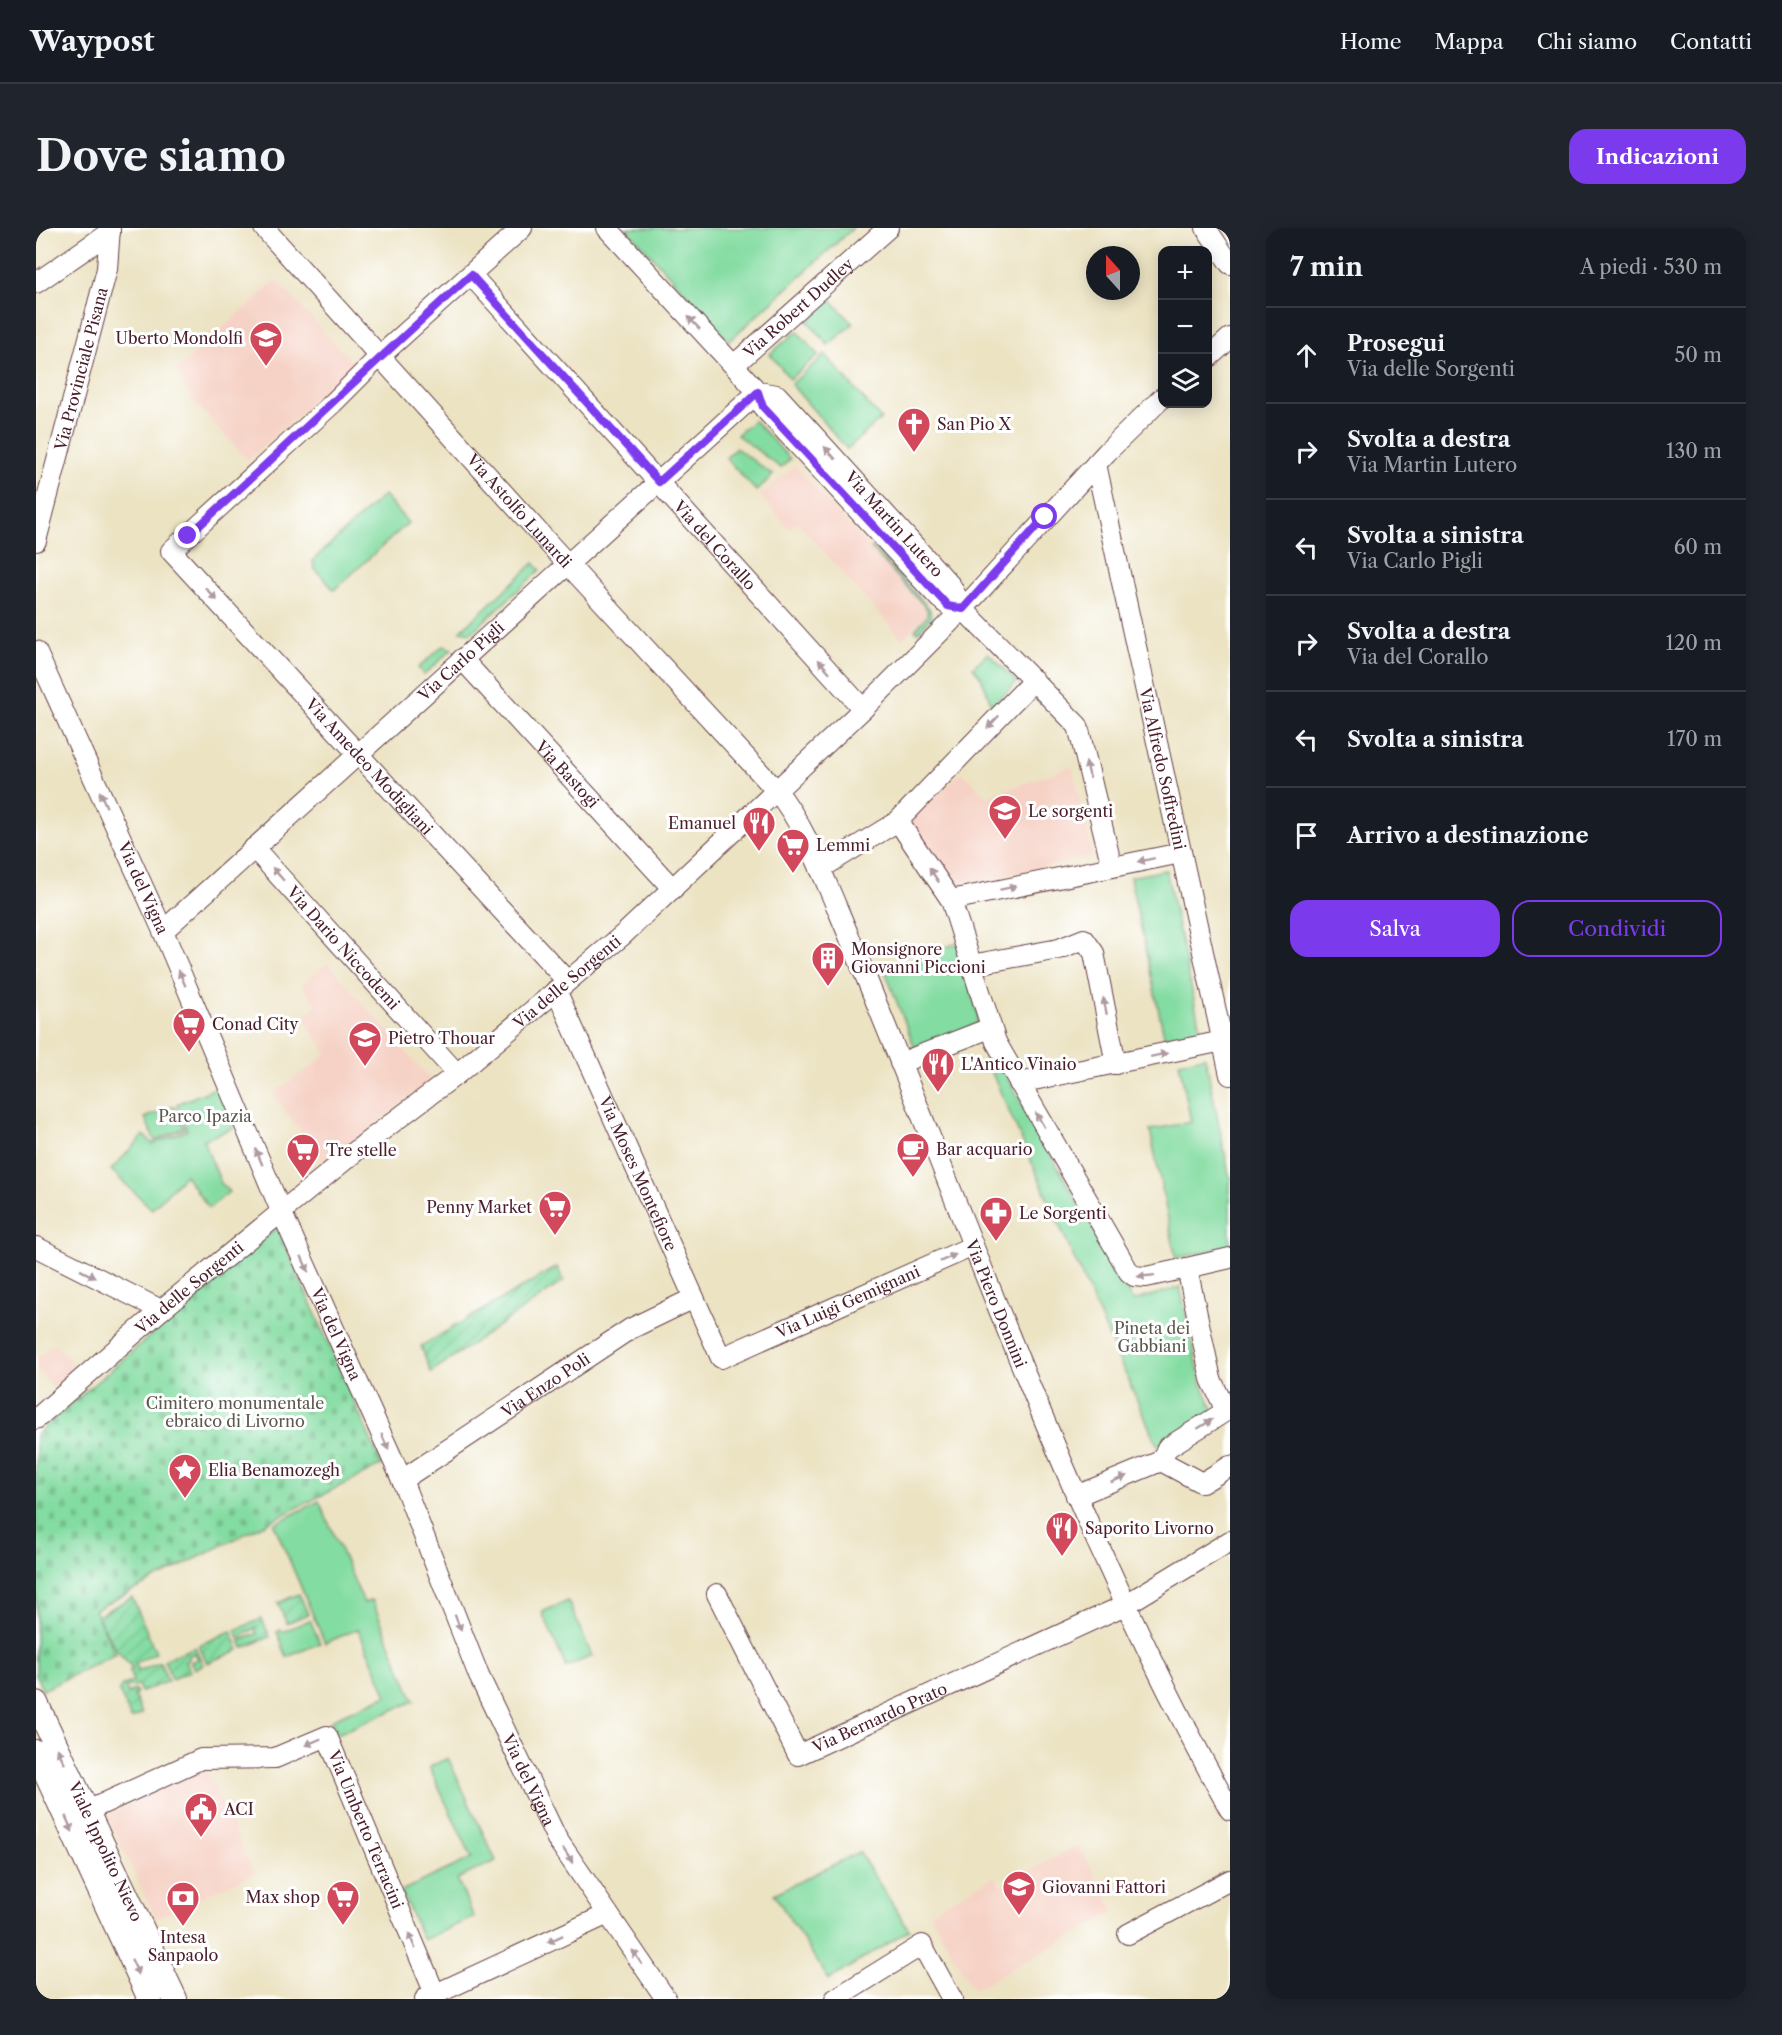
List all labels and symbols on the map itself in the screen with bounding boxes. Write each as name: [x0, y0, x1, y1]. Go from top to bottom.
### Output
north arrow: [1086, 246, 1140, 300]
street label: Via Robert Dudley: [738, 253, 858, 363]
street label: Via Provinciale Pisana: [50, 284, 112, 454]
one-way arrow: [687, 315, 701, 330]
school or university icon: Uberto Mondolfi: [248, 320, 284, 367]
place label: Uberto Mondolfi: [116, 328, 243, 348]
church icon: San Pio X: [896, 406, 932, 453]
place label: San Pio X: [937, 414, 1011, 434]
one-way arrow: [824, 446, 837, 461]
street label: Via Astolfo Lunardi: [462, 449, 576, 572]
street label: Via Martin Lutero: [840, 466, 948, 581]
street label: Via del Corallo: [669, 496, 761, 594]
route start: [1031, 503, 1057, 529]
route end: [174, 522, 200, 548]
one-way arrow: [204, 586, 217, 601]
street label: Via Carlo Pigli: [413, 617, 508, 706]
one-way arrow: [818, 659, 831, 674]
street label: Via Alfredo Soffredini: [1135, 685, 1190, 852]
street label: Via Amedeo Modigliani: [301, 693, 437, 839]
one-way arrow: [987, 714, 1001, 728]
street label: Via Bastogi: [531, 735, 603, 812]
one-way arrow: [1083, 760, 1093, 779]
one-way arrow: [98, 790, 108, 808]
school or university icon: Le sorgenti: [987, 793, 1023, 840]
place label: Le sorgenti: [1028, 801, 1113, 821]
restaurant icon: Emanuel: [741, 805, 777, 852]
place label: Emanuel: [668, 813, 736, 833]
supermarket icon: Lemmi: [775, 827, 811, 874]
place label: Lemmi: [816, 835, 870, 855]
street label: Via del Vigna: [113, 837, 173, 938]
one-way arrow: [1137, 856, 1156, 866]
one-way arrow: [272, 867, 285, 882]
one-way arrow: [929, 867, 940, 883]
street label: Via Dario Niccodemi: [282, 881, 404, 1014]
one-way arrow: [999, 883, 1018, 892]
street label: Via delle Sorgenti: [508, 931, 625, 1033]
place label: Monsignore Giovanni Piccioni: [851, 939, 986, 977]
building icon: Monsignore Giovanni Piccioni: [810, 940, 846, 987]
one-way arrow: [177, 968, 187, 986]
one-way arrow: [1100, 997, 1109, 1016]
supermarket icon: Conad City: [171, 1006, 207, 1053]
place label: Conad City: [212, 1014, 299, 1034]
school or university icon: Pietro Thouar: [347, 1020, 383, 1067]
place label: Pietro Thouar: [388, 1028, 495, 1048]
restaurant icon: L'Antico Vinaio: [920, 1046, 956, 1093]
one-way arrow: [1150, 1050, 1169, 1059]
place label: L'Antico Vinaio: [961, 1054, 1077, 1074]
street label: Via Moses Montefiore: [594, 1092, 682, 1254]
park label: Parco Ipazia: [158, 1106, 252, 1126]
one-way arrow: [1035, 1112, 1046, 1128]
cafe icon: Bar acquario: [895, 1131, 931, 1178]
supermarket icon: Tre stelle: [285, 1132, 321, 1179]
place label: Bar acquario: [936, 1139, 1033, 1159]
place label: Tre stelle: [326, 1140, 397, 1160]
one-way arrow: [253, 1148, 263, 1166]
supermarket icon: Penny Market: [537, 1189, 573, 1236]
pharmacy icon: Le Sorgenti: [978, 1195, 1014, 1242]
place label: Penny Market: [426, 1197, 532, 1217]
place label: Le Sorgenti: [1019, 1203, 1107, 1223]
street label: Via Piero Donnini: [961, 1236, 1031, 1371]
street label: Via delle Sorgenti: [130, 1237, 248, 1339]
one-way arrow: [939, 1253, 956, 1262]
one-way arrow: [301, 1256, 310, 1273]
street label: Via Luigi Gemignani: [772, 1261, 923, 1343]
one-way arrow: [80, 1269, 97, 1278]
one-way arrow: [1136, 1271, 1155, 1281]
street label: Via del Vigna: [306, 1283, 366, 1384]
park label: Pineta dei Gabbiani: [1114, 1318, 1190, 1356]
street label: Via Enzo Poli: [497, 1348, 594, 1422]
park label: Cimitero monumentale ebraico di Livorno: [146, 1393, 324, 1431]
one-way arrow: [1197, 1419, 1213, 1430]
one-way arrow: [380, 1434, 390, 1452]
place icon: Elia Benamozegh: [167, 1452, 203, 1499]
place label: Elia Benamozegh: [208, 1460, 340, 1480]
one-way arrow: [1110, 1474, 1128, 1484]
restaurant icon: Saporito Livorno: [1044, 1510, 1080, 1557]
place label: Saporito Livorno: [1085, 1518, 1214, 1538]
one-way arrow: [454, 1614, 464, 1632]
street label: Via Bernardo Prato: [808, 1678, 950, 1757]
street label: Via del Vigna: [498, 1730, 559, 1830]
one-way arrow: [304, 1738, 322, 1747]
street label: Via Umberto Terracini: [324, 1746, 408, 1912]
one-way arrow: [56, 1748, 65, 1765]
street label: Viale Ippolito Nievo: [64, 1777, 147, 1925]
public building icon: ACI: [183, 1791, 219, 1838]
place label: ACI: [223, 1799, 254, 1819]
one-way arrow: [64, 1816, 74, 1834]
one-way arrow: [562, 1848, 573, 1864]
school or university icon: Giovanni Fattori: [1001, 1869, 1037, 1916]
place label: Giovanni Fattori: [1042, 1877, 1166, 1897]
supermarket icon: Max shop: [325, 1879, 361, 1926]
bank icon: Intesa Sanpaolo: [165, 1880, 201, 1927]
place label: Max shop: [245, 1887, 320, 1907]
place label: Intesa Sanpaolo: [148, 1927, 219, 1965]
one-way arrow: [407, 1931, 417, 1949]
one-way arrow: [547, 1935, 564, 1944]
one-way arrow: [631, 1949, 643, 1965]
one-way arrow: [130, 1958, 139, 1975]

